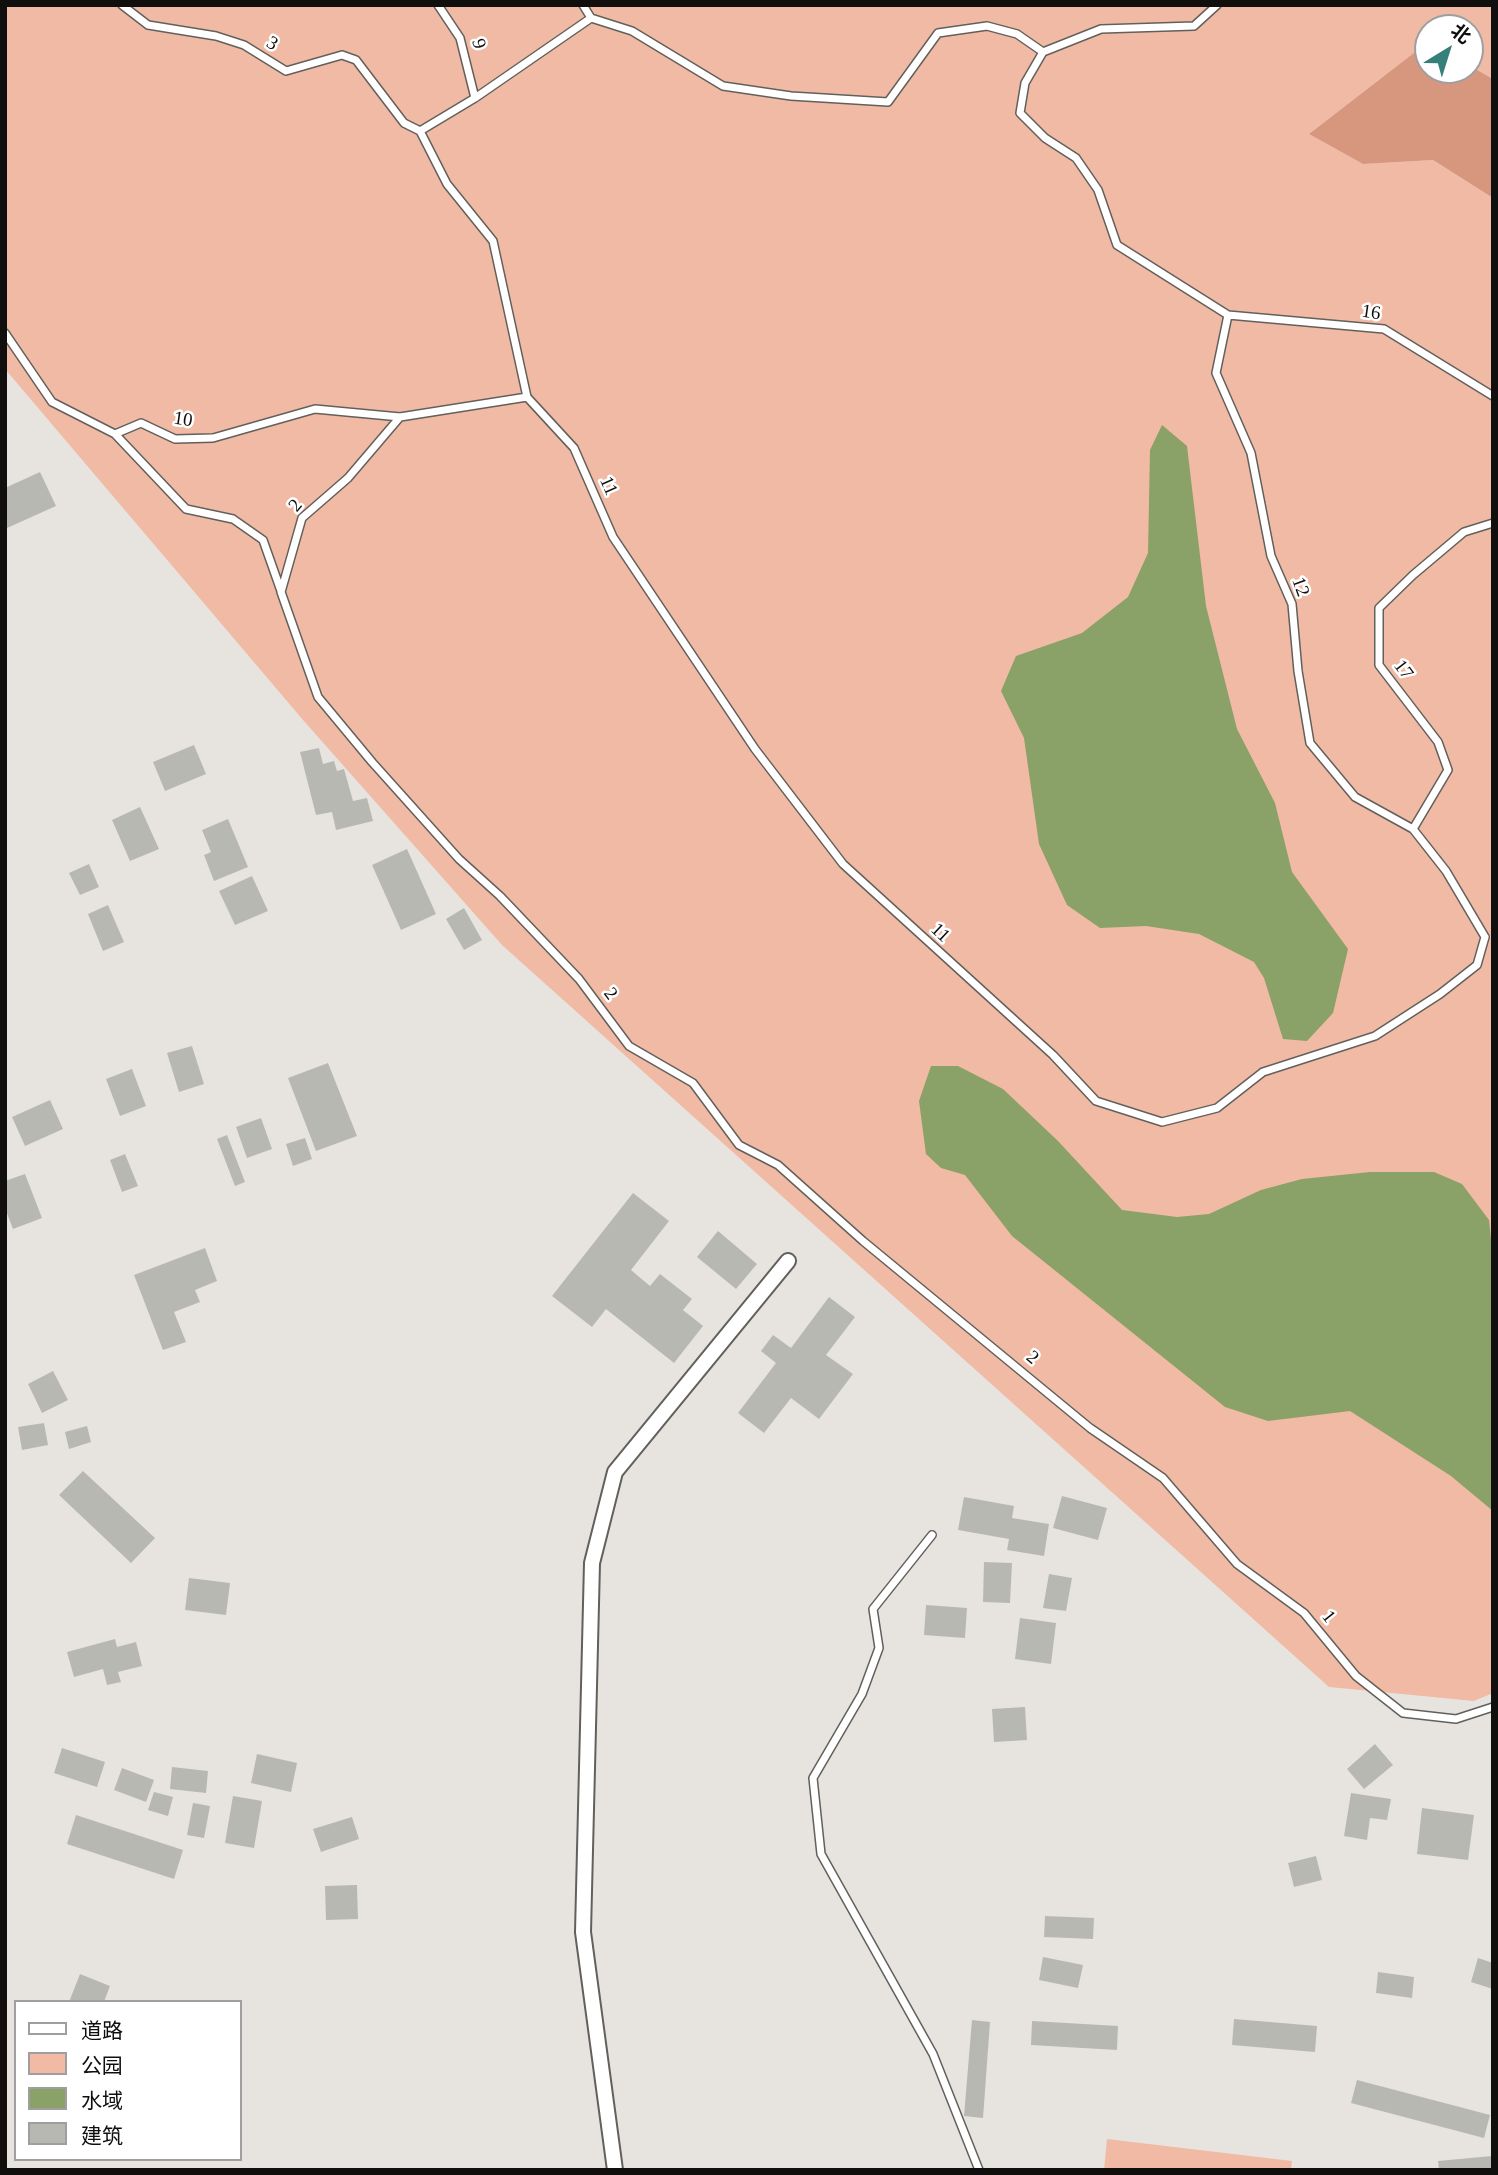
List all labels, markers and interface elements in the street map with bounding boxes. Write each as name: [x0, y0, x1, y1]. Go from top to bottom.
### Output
north arrow: [1414, 14, 1484, 84]
text: 北: [1447, 20, 1475, 48]
street label: 3: [262, 32, 282, 56]
street label: 9: [466, 36, 490, 52]
street label: 16: [1360, 300, 1382, 326]
street label: 10: [172, 407, 194, 433]
street label: 11: [594, 473, 622, 499]
street label: 2: [284, 495, 308, 517]
street label: 12: [1286, 574, 1314, 600]
street label: 17: [1388, 656, 1418, 684]
street label: 11: [926, 918, 954, 948]
street label: 2: [598, 983, 622, 1005]
street label: 2: [1021, 1346, 1043, 1370]
street label: 1: [1316, 1606, 1340, 1628]
legend: [14, 2000, 242, 2161]
text: 道路: [81, 2019, 123, 2043]
text: 公园: [81, 2054, 123, 2078]
text: 水域: [81, 2089, 123, 2113]
text: 建筑: [81, 2124, 123, 2148]

